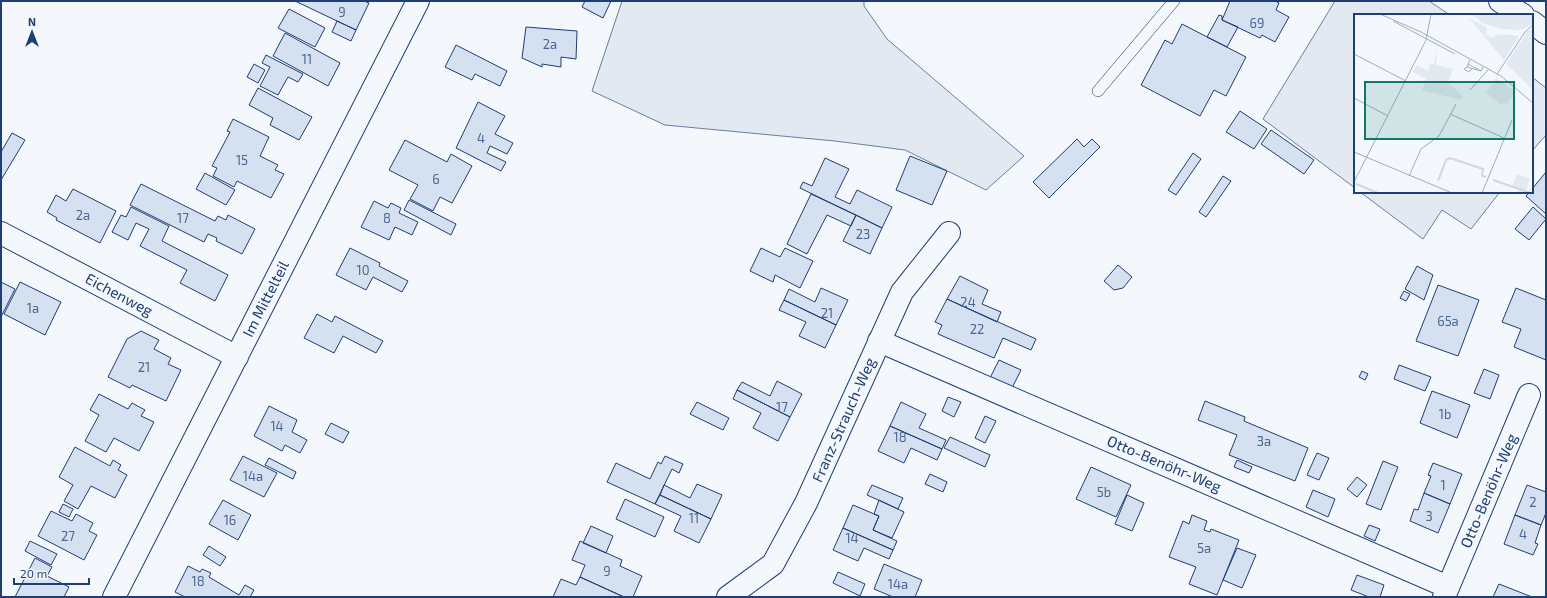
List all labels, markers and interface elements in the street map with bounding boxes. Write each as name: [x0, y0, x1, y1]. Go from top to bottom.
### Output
house number: 9: [338, 4, 346, 20]
north arrow: [12, 12, 52, 52]
inset map: [1354, 14, 1533, 193]
text: N: [28, 15, 36, 28]
house number: 69: [1250, 15, 1264, 31]
house number: 2a: [543, 36, 557, 52]
house number: 11: [302, 51, 312, 67]
house number: 4: [477, 130, 485, 146]
house number: 15: [236, 152, 248, 168]
house number: 6: [432, 171, 440, 187]
house number: 2a: [76, 207, 90, 223]
house number: 17: [177, 210, 189, 226]
house number: 8: [383, 210, 391, 226]
house number: 23: [856, 226, 870, 242]
street label: Im Mittelteil: [238, 257, 292, 340]
house number: 10: [356, 262, 370, 278]
street label: Eichenweg: [83, 269, 157, 320]
house number: 24: [960, 294, 976, 310]
house number: 1a: [27, 300, 39, 316]
house number: 21: [821, 305, 833, 321]
house number: 65a: [1437, 313, 1459, 329]
house number: 22: [970, 321, 984, 337]
street label: Franz-Strauch-Weg: [807, 354, 879, 485]
house number: 21: [138, 359, 150, 375]
house number: 17: [776, 399, 788, 415]
house number: 1b: [1439, 406, 1451, 422]
house number: 14: [270, 418, 284, 434]
house number: 18: [893, 429, 907, 445]
street label: Otto-Benöhr-Weg: [1456, 430, 1521, 550]
street label: Otto-Benöhr-Weg: [1105, 431, 1225, 496]
house number: 3a: [1257, 433, 1271, 449]
house number: 14a: [243, 468, 263, 484]
house number: 1: [1440, 477, 1446, 493]
house number: 5b: [1097, 484, 1111, 500]
house number: 2: [1529, 494, 1537, 510]
house number: 3: [1425, 508, 1433, 524]
house number: 11: [689, 510, 699, 526]
house number: 16: [224, 512, 236, 528]
house number: 4: [1519, 526, 1527, 542]
house number: 27: [61, 528, 75, 544]
house number: 14: [845, 530, 859, 546]
house number: 5a: [1197, 540, 1211, 556]
scale bar: [14, 560, 89, 586]
house number: 9: [603, 563, 611, 579]
text: 20 m: [20, 566, 47, 580]
house number: 18: [191, 573, 205, 589]
house number: 14a: [888, 576, 908, 592]

